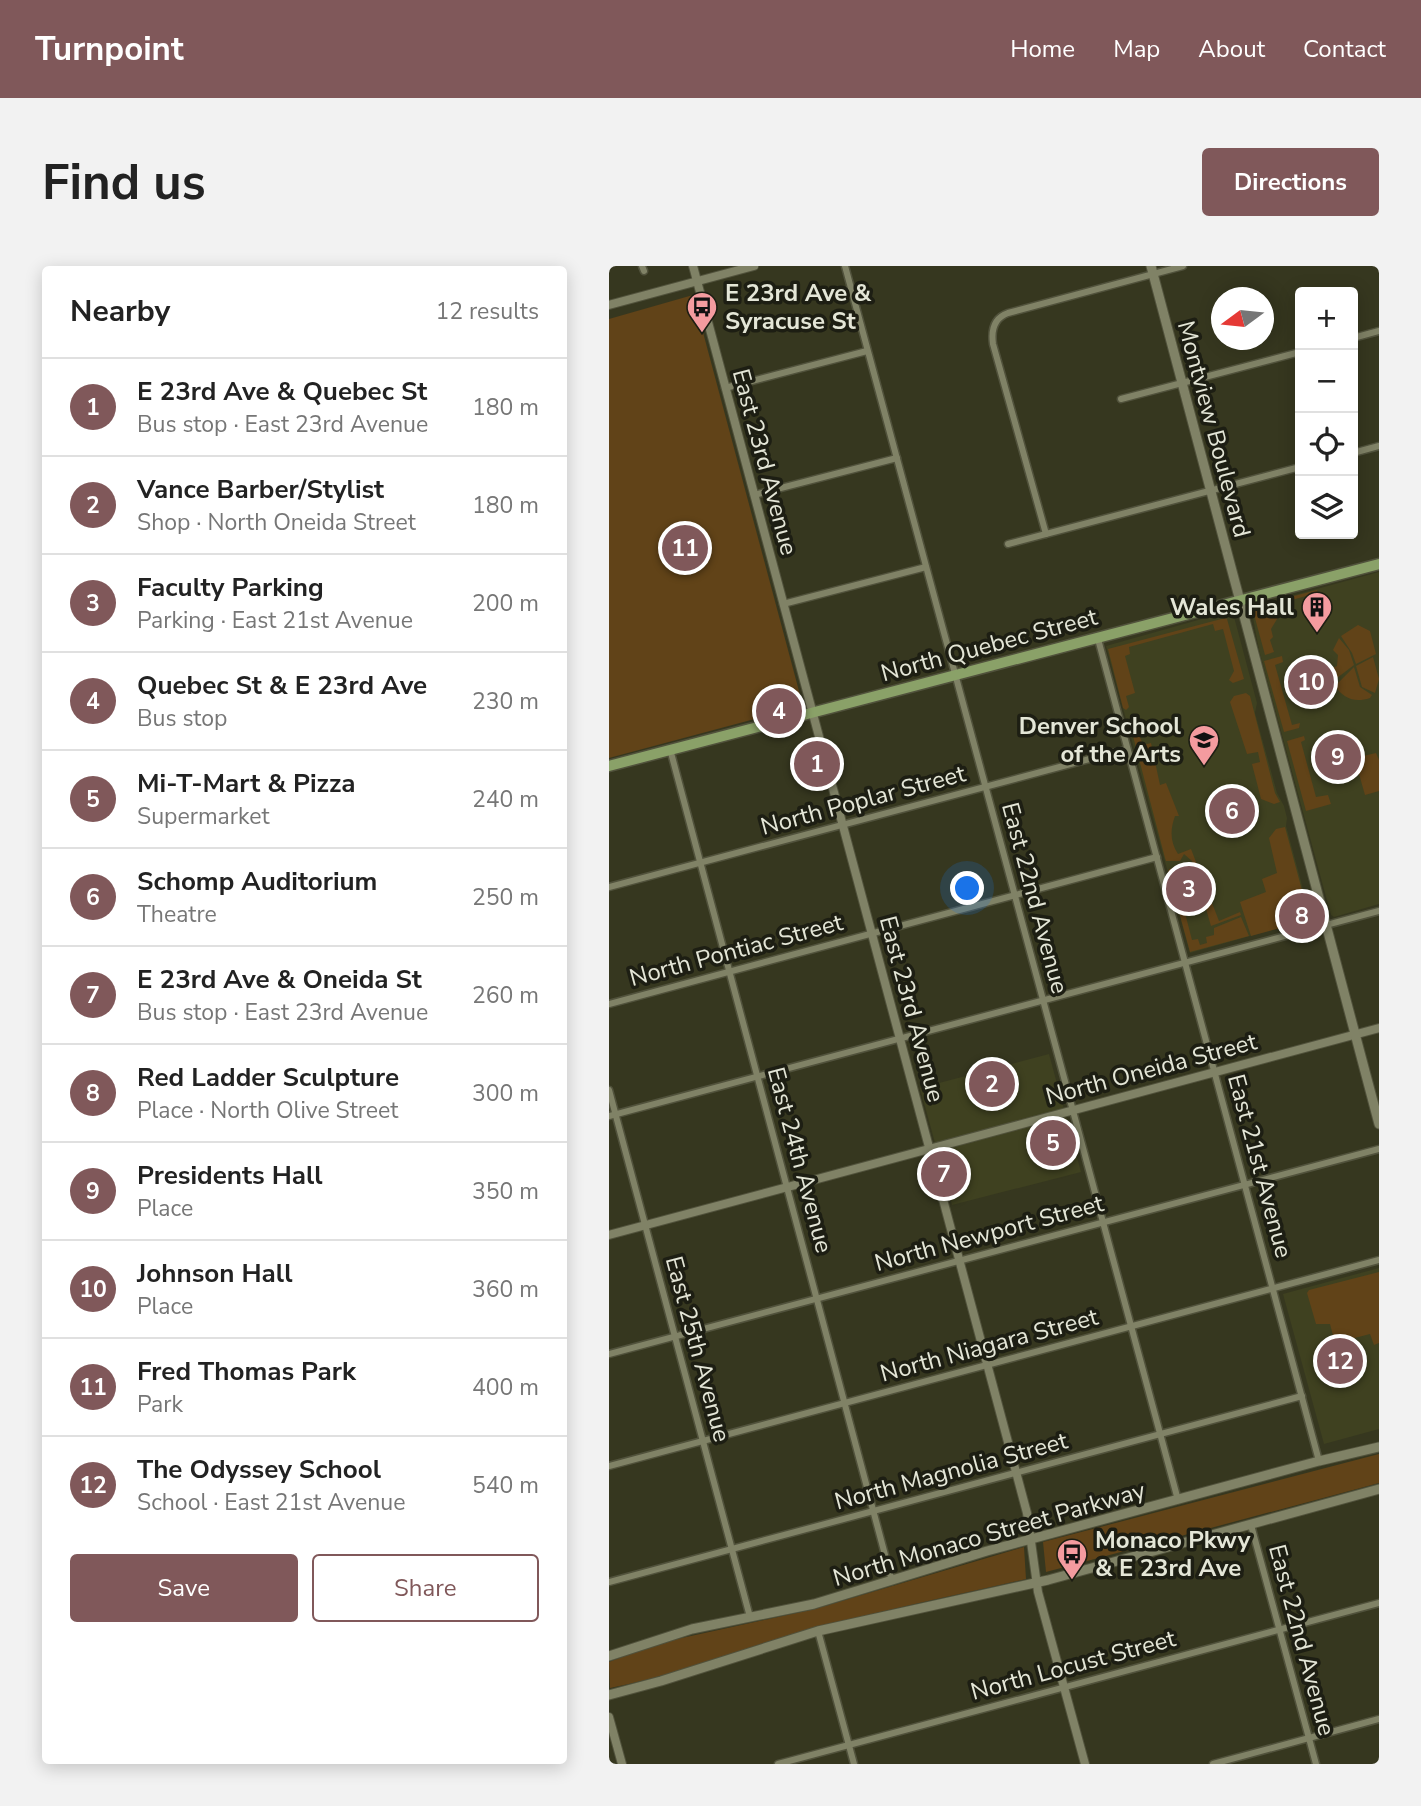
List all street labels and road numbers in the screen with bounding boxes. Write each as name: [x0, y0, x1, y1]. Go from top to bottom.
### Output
street label: Montview Boulevard: [1170, 317, 1258, 541]
street label: East 23rd Avenue: [725, 365, 805, 559]
street label: North Quebec Street: [877, 601, 1101, 689]
street label: North Poplar Street: [757, 757, 969, 843]
street label: East 22nd Avenue: [994, 799, 1076, 997]
street label: North Pontiac Street: [626, 906, 847, 994]
street label: East 23rd Avenue: [872, 912, 952, 1106]
street label: North Oneida Street: [1042, 1025, 1261, 1113]
street label: East 24th Avenue: [760, 1064, 840, 1256]
street label: East 21st Avenue: [1220, 1071, 1300, 1261]
street label: North Newport Street: [871, 1187, 1108, 1279]
street label: East 25th Avenue: [658, 1253, 738, 1445]
street label: North Niagara Street: [877, 1300, 1102, 1389]
street label: North Magnolia Street: [831, 1424, 1072, 1517]
street label: North Monaco Street Parkway: [829, 1474, 1149, 1594]
street label: East 22nd Avenue: [1261, 1541, 1343, 1739]
street label: North Locust Street: [967, 1622, 1180, 1708]

